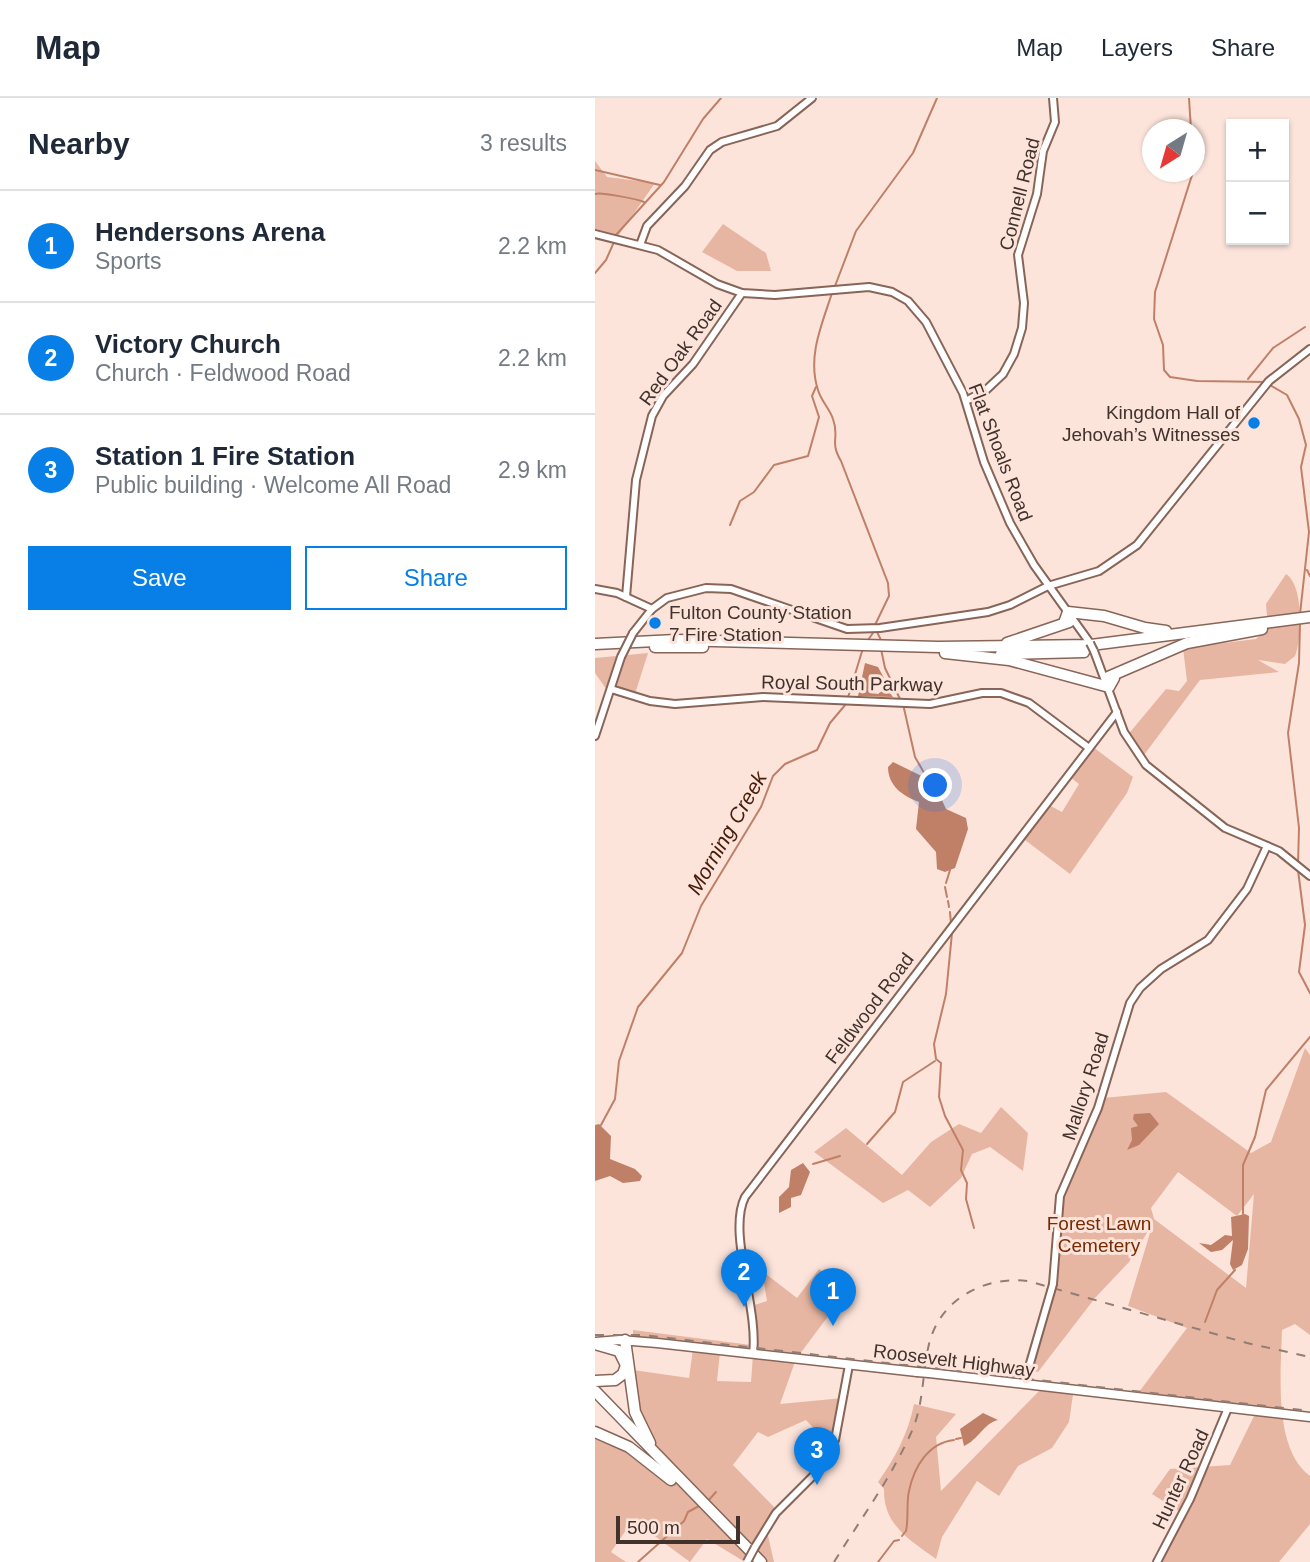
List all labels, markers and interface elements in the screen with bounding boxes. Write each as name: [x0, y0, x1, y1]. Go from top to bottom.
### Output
text: Map: [35, 29, 101, 66]
text: Map: [1016, 34, 1063, 61]
text: Layers: [1101, 34, 1173, 61]
text: Share: [1211, 34, 1275, 61]
north arrow: [1142, 119, 1205, 182]
map controls: [1226, 119, 1289, 245]
button: +: [1226, 119, 1289, 182]
text: Nearby: [28, 127, 130, 160]
text: 3 results: [480, 130, 567, 156]
street label: Connell Road: [995, 136, 1044, 253]
button: −: [1226, 182, 1289, 245]
text: Hendersons Arena: [95, 217, 325, 247]
text: 1: [45, 233, 57, 259]
text: 2.2 km: [498, 233, 567, 259]
text: Sports: [95, 248, 161, 274]
street label: Red Oak Road: [635, 295, 726, 409]
text: Victory Church: [95, 329, 281, 359]
text: 2: [45, 345, 57, 371]
text: 2.2 km: [498, 345, 567, 371]
text: Church · Feldwood Road: [95, 360, 351, 386]
street label: Flat Shoals Road: [965, 380, 1036, 524]
place label: Kingdom Hall of Jehovah’s Witnesses: [1062, 402, 1241, 445]
marker: Kingdom Hall of Jehovah’s Witnesses: [1246, 415, 1262, 431]
text: Station 1 Fire Station: [95, 441, 355, 471]
text: 3: [45, 457, 57, 483]
text: 2.9 km: [498, 457, 567, 483]
text: Public building · Welcome All Road: [95, 472, 451, 498]
button: Save: [28, 546, 291, 610]
button: Share: [305, 546, 567, 610]
place label: Fulton County Station 7 Fire Station: [669, 602, 852, 645]
marker: Fulton County Station 7 Fire Station: [647, 615, 663, 631]
street label: Royal South Parkway: [761, 671, 943, 696]
water label: Morning Creek: [682, 766, 772, 898]
your location: [918, 768, 952, 802]
street label: Feldwood Road: [821, 949, 918, 1068]
street label: Mallory Road: [1058, 1030, 1113, 1143]
park label: Forest Lawn Cemetery: [1047, 1213, 1151, 1256]
pin: 2: [721, 1249, 767, 1307]
pin: 1: [810, 1268, 856, 1326]
street label: Roosevelt Highway: [872, 1340, 1036, 1381]
street label: Hunter Road: [1148, 1426, 1213, 1532]
pin: 3: [794, 1427, 840, 1485]
scale bar: [616, 1513, 740, 1545]
text: 500 m: [627, 1517, 680, 1538]

